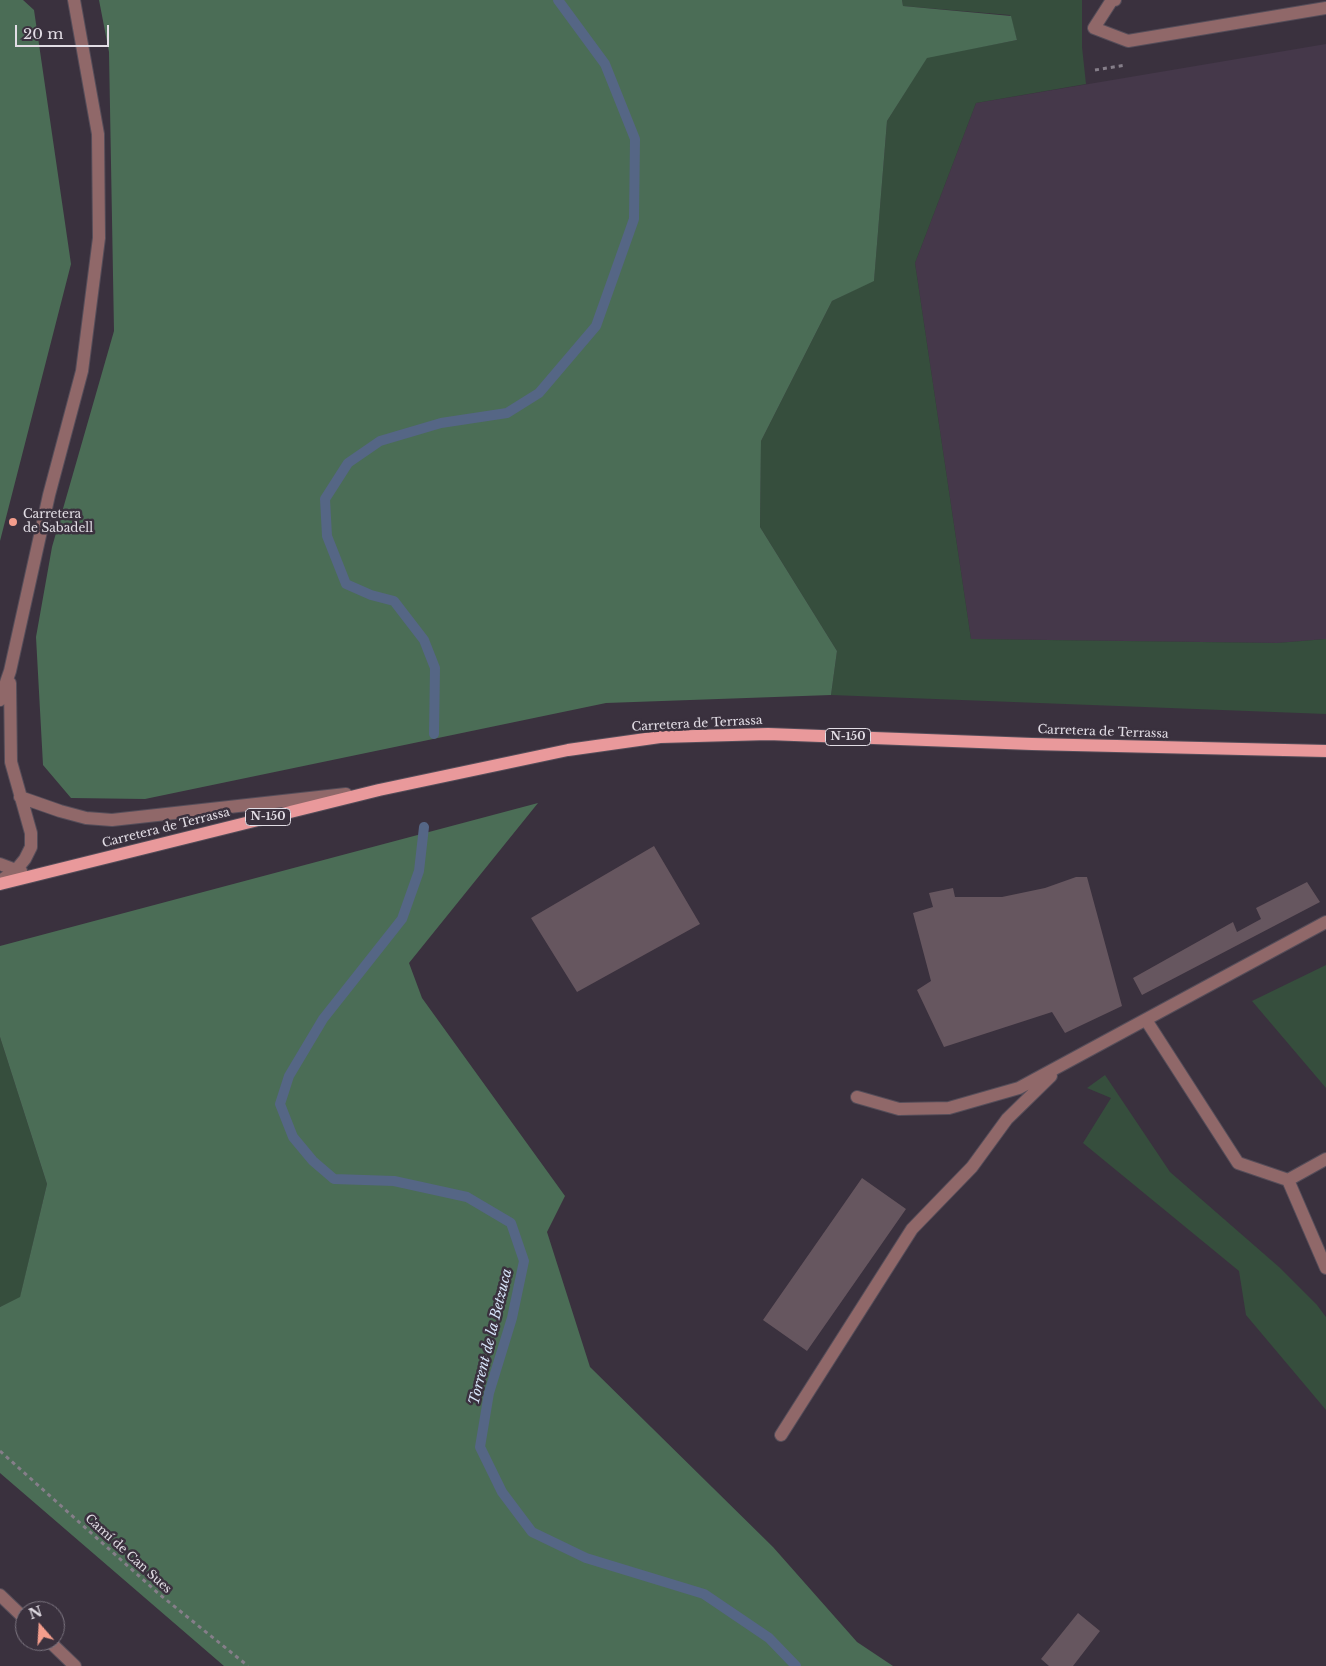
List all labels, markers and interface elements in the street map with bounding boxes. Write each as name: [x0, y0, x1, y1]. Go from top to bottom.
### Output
scale bar: [18, 15, 111, 47]
text: 20 m: [23, 24, 63, 43]
place label: Carretera de Sabadell: [23, 508, 93, 536]
marker: Carretera de Sabadell: [7, 516, 19, 528]
street label: Carretera de Terrassa: [631, 713, 763, 735]
street label: Carretera de Terrassa: [1037, 723, 1169, 741]
road number: N-150: [826, 729, 870, 746]
street label: Carretera de Terrassa: [101, 805, 231, 851]
road number: N-150: [246, 809, 290, 826]
water label: Torrent de la Betzuca: [466, 1267, 516, 1407]
street label: Camí de Can Sues: [82, 1511, 174, 1597]
north arrow: [15, 1601, 65, 1651]
text: N: [26, 1602, 45, 1623]

